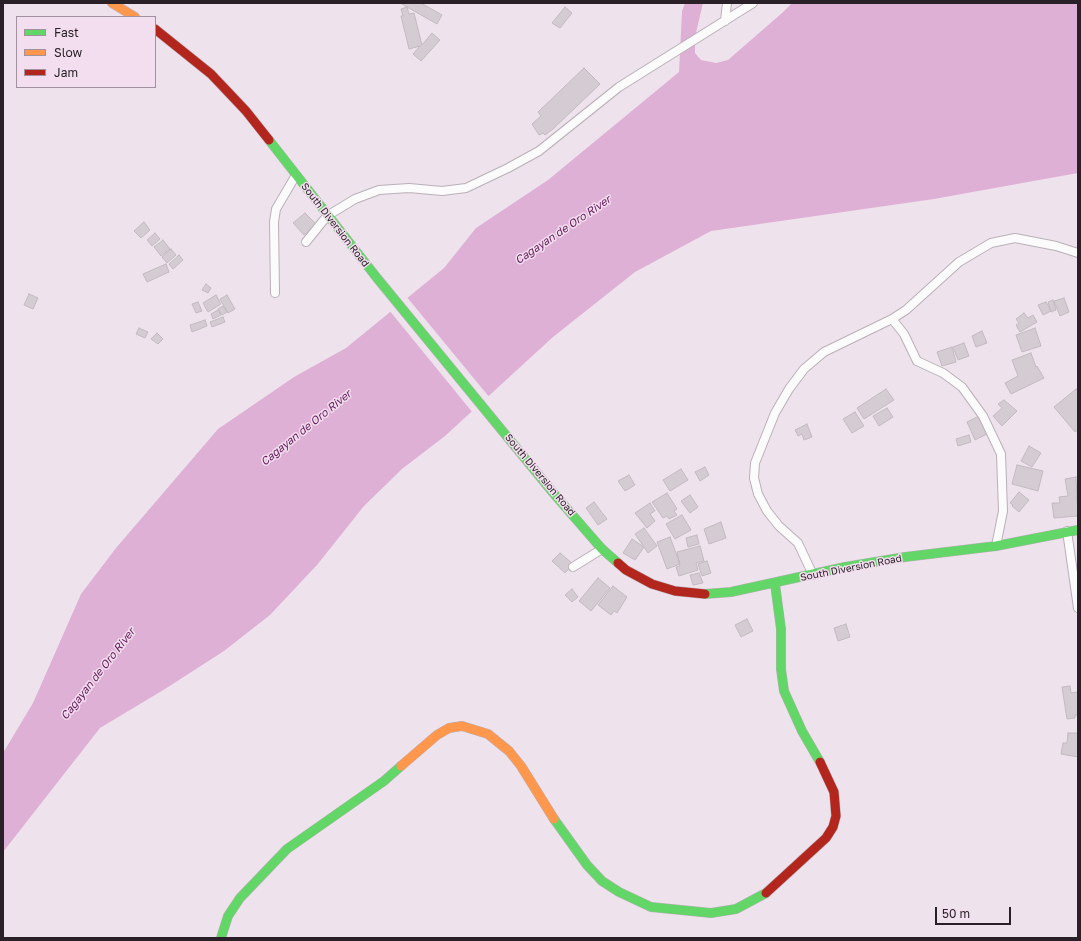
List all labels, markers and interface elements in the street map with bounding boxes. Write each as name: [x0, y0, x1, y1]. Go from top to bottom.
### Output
legend: [16, 16, 156, 88]
text: Fast: [54, 25, 79, 40]
text: Slow: [54, 45, 82, 60]
text: Jam: [54, 65, 78, 80]
street label: South Diversion Road: [299, 181, 371, 269]
water label: Cagayan de Oro River: [513, 193, 613, 267]
water label: Cagayan de Oro River: [258, 387, 354, 469]
street label: South Diversion Road: [502, 432, 578, 518]
street label: South Diversion Road: [799, 552, 903, 584]
water label: Cagayan de Oro River: [58, 626, 138, 722]
scale bar: [937, 899, 1013, 925]
text: 50 m: [942, 906, 970, 921]

